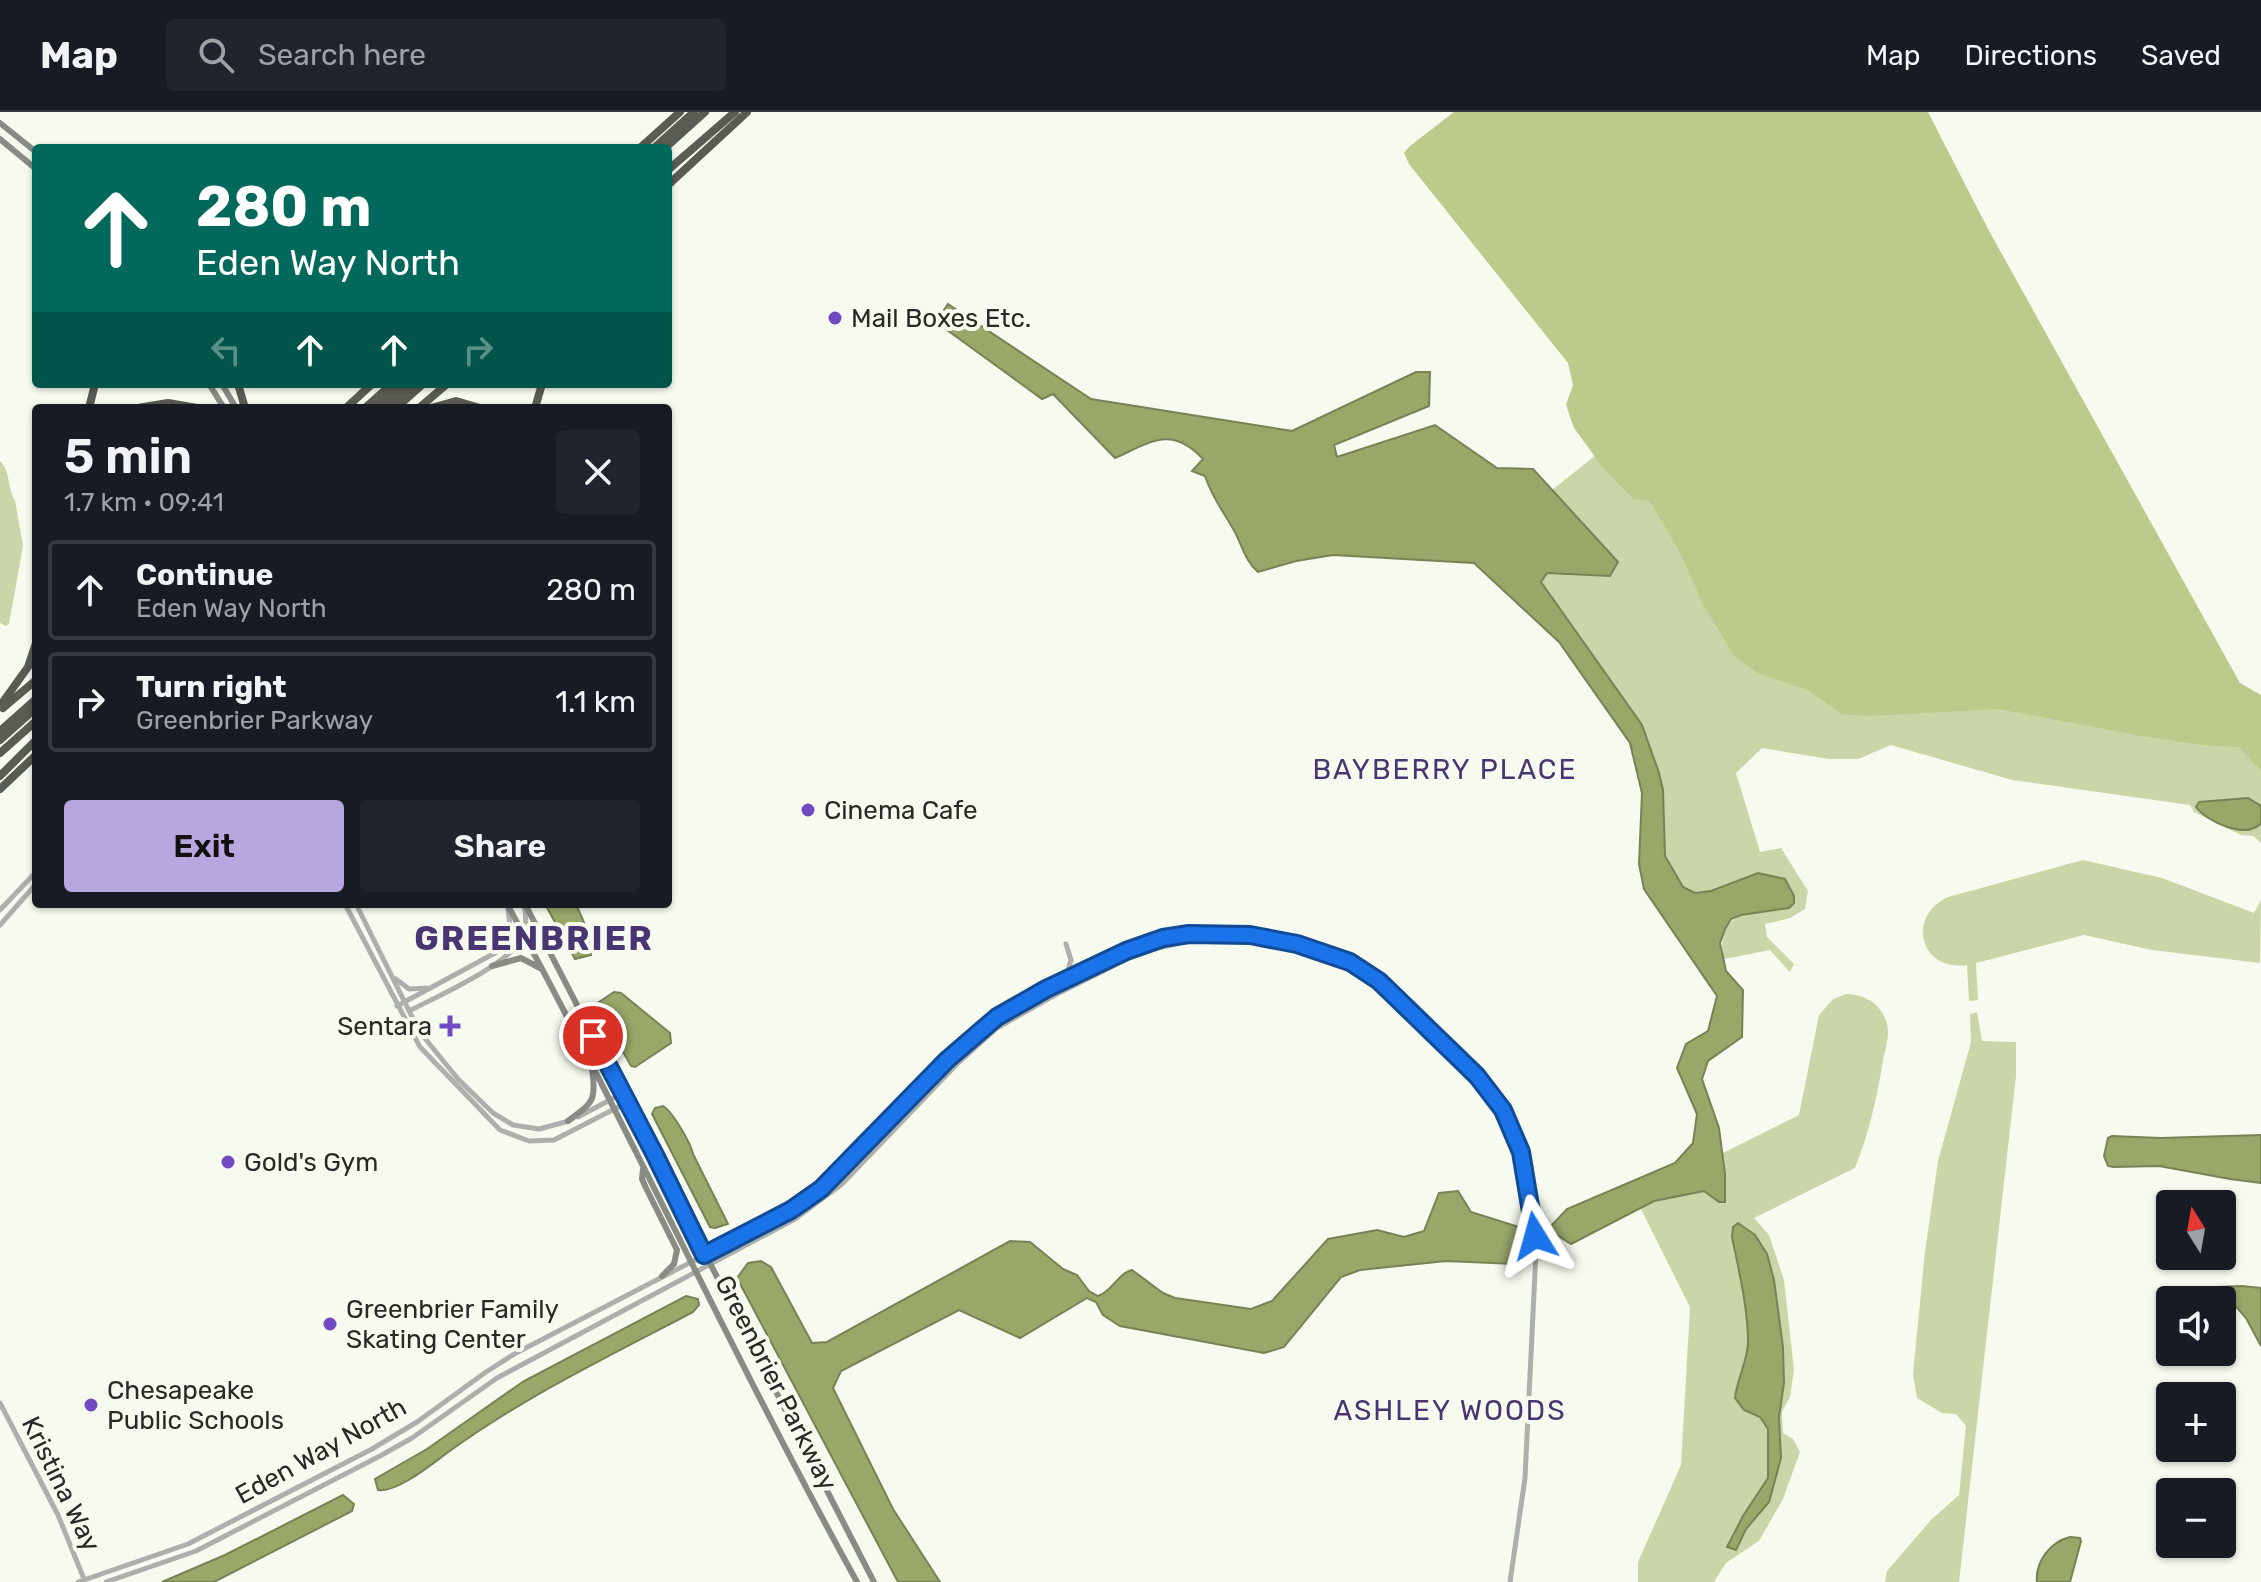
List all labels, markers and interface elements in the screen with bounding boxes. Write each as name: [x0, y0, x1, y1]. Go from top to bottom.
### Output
search box: [166, 19, 726, 91]
text: Map: [40, 32, 118, 78]
icon: search: [194, 33, 238, 77]
text: Search here: [258, 37, 426, 73]
text: Map: [1866, 39, 1920, 72]
text: Directions: [1964, 39, 2097, 72]
text: Saved: [2141, 39, 2221, 72]
text: 280 m: [196, 174, 372, 240]
icon: ahead: [64, 176, 168, 280]
text: Eden Way North: [196, 241, 460, 284]
place label: Mail Boxes Etc.: [851, 303, 1031, 334]
marker: Mail Boxes Etc.: [826, 309, 844, 327]
icon: left: [204, 328, 248, 372]
icon: ahead: [288, 328, 332, 372]
icon: ahead: [372, 328, 416, 372]
icon: right: [456, 328, 500, 372]
text: 5 min: [64, 428, 192, 485]
button: close: [556, 430, 640, 514]
text: 1.7 km · 09:41: [64, 487, 224, 518]
text: Continue: [136, 557, 273, 593]
icon: ahead: [68, 568, 112, 612]
text: 280 m: [546, 572, 636, 608]
text: Eden Way North: [136, 593, 327, 624]
text: Turn right: [136, 669, 287, 705]
icon: right: [68, 680, 112, 724]
text: 1.1 km: [555, 684, 636, 720]
text: Greenbrier Parkway: [136, 705, 373, 736]
district label: BAYBERRY PLACE: [1313, 753, 1577, 786]
place label: Cinema Cafe: [824, 795, 978, 826]
button: Exit: [64, 800, 344, 892]
button: Share: [360, 800, 640, 892]
marker: Cinema Cafe: [799, 801, 817, 819]
district label: GREENBRIER: [414, 918, 654, 959]
pin: [559, 1002, 627, 1070]
place label: Sentara: [337, 1011, 432, 1042]
icon: arrive: [571, 1014, 615, 1058]
marker: Sentara: [439, 1015, 461, 1037]
place label: Gold's Gym: [244, 1147, 378, 1178]
marker: Gold's Gym: [219, 1153, 237, 1171]
north arrow: [2156, 1190, 2236, 1270]
map controls: [2156, 1190, 2236, 1558]
position arrow: [1493, 1194, 1577, 1278]
street label: Greenbrier Parkway: [708, 1270, 844, 1496]
button: sound: [2156, 1286, 2236, 1366]
place label: Greenbrier Family Skating Center: [346, 1294, 559, 1355]
marker: Greenbrier Family Skating Center: [321, 1315, 339, 1333]
place label: Chesapeake Public Schools: [107, 1375, 284, 1436]
button: +: [2156, 1382, 2236, 1462]
street label: Eden Way North: [230, 1391, 412, 1511]
district label: ASHLEY WOODS: [1333, 1394, 1567, 1427]
marker: Chesapeake Public Schools: [82, 1396, 100, 1414]
street label: Kristina Way: [15, 1411, 107, 1557]
button: −: [2156, 1478, 2236, 1558]

